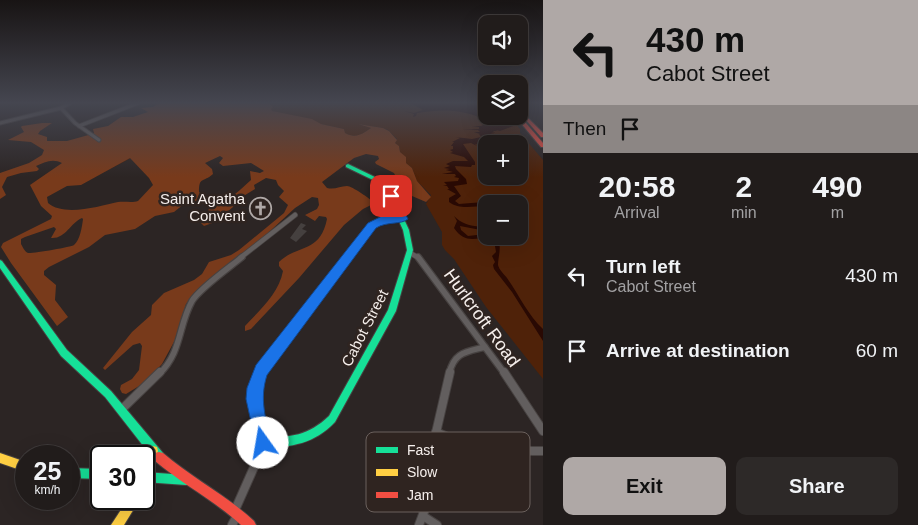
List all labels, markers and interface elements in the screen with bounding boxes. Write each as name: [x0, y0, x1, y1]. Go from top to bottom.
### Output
map controls: [478, 15, 528, 245]
button: sound: [478, 15, 528, 65]
icon: left: [563, 20, 628, 85]
text: 430 m: [646, 20, 745, 59]
text: Cabot Street: [646, 61, 770, 86]
button: layers: [478, 75, 528, 125]
icon: arrive: [616, 115, 644, 143]
text: Then: [563, 118, 606, 139]
button: +: [478, 135, 528, 185]
text: 20:58: [599, 170, 675, 203]
text: 2: [735, 170, 752, 203]
text: 490: [812, 170, 862, 203]
pin: [370, 175, 412, 217]
icon: arrive: [377, 182, 405, 210]
place label: Saint Agatha Convent: [160, 190, 246, 224]
button: −: [478, 195, 528, 245]
church icon: Saint Agatha Convent: [249, 196, 273, 220]
text: Arrival: [614, 204, 660, 221]
text: min: [731, 204, 757, 221]
text: m: [831, 204, 844, 221]
text: Turn left: [606, 256, 681, 277]
icon: left: [563, 262, 591, 290]
street label: Hurlcroft Road: [440, 265, 524, 371]
text: 430 m: [845, 265, 898, 286]
text: Cabot Street: [606, 278, 696, 295]
street label: Cabot Street: [338, 286, 392, 369]
icon: arrive: [563, 337, 591, 365]
text: Arrive at destination: [606, 340, 790, 361]
text: 60 m: [856, 340, 898, 361]
position arrow: [236, 416, 288, 468]
legend: [366, 432, 530, 512]
text: Fast: [407, 442, 434, 458]
speed limit sign: 30: [90, 445, 155, 510]
text: 25: [34, 457, 61, 485]
button: Exit: [563, 457, 726, 515]
button: Share: [736, 457, 898, 515]
text: Slow: [407, 464, 438, 480]
text: km/h: [34, 483, 61, 497]
text: Jam: [407, 487, 433, 503]

